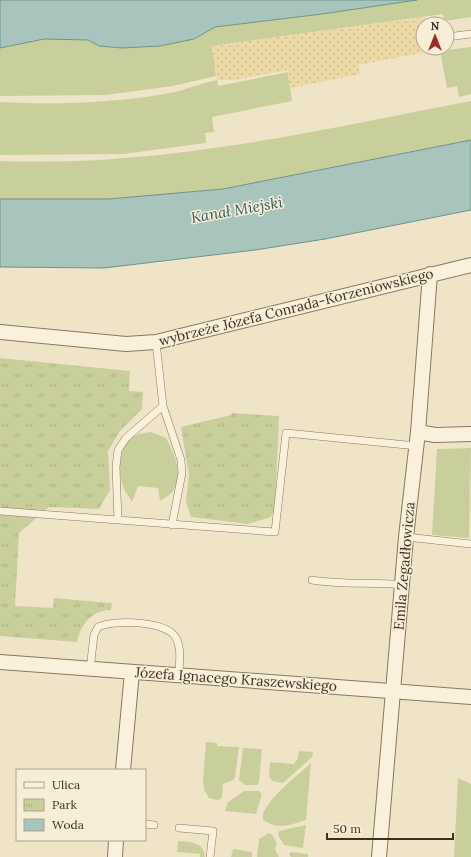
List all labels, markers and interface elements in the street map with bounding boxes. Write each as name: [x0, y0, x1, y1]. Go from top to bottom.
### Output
north arrow: [415, 16, 455, 56]
text: N: [431, 19, 440, 33]
water label: Kanał Miejski: [190, 192, 284, 227]
street label: wybrzeże Józefa Conrada-Korzeniowskiego: [157, 264, 435, 350]
street label: Emila Zegadłowicza: [389, 501, 419, 631]
street label: Józefa Ignacego Kraszewskiego: [133, 663, 338, 695]
legend: [16, 769, 146, 841]
text: Ulica: [52, 777, 80, 792]
text: Park: [52, 797, 78, 812]
scale bar: [327, 815, 453, 841]
text: Woda: [52, 817, 84, 832]
text: 50 m: [333, 821, 361, 836]

